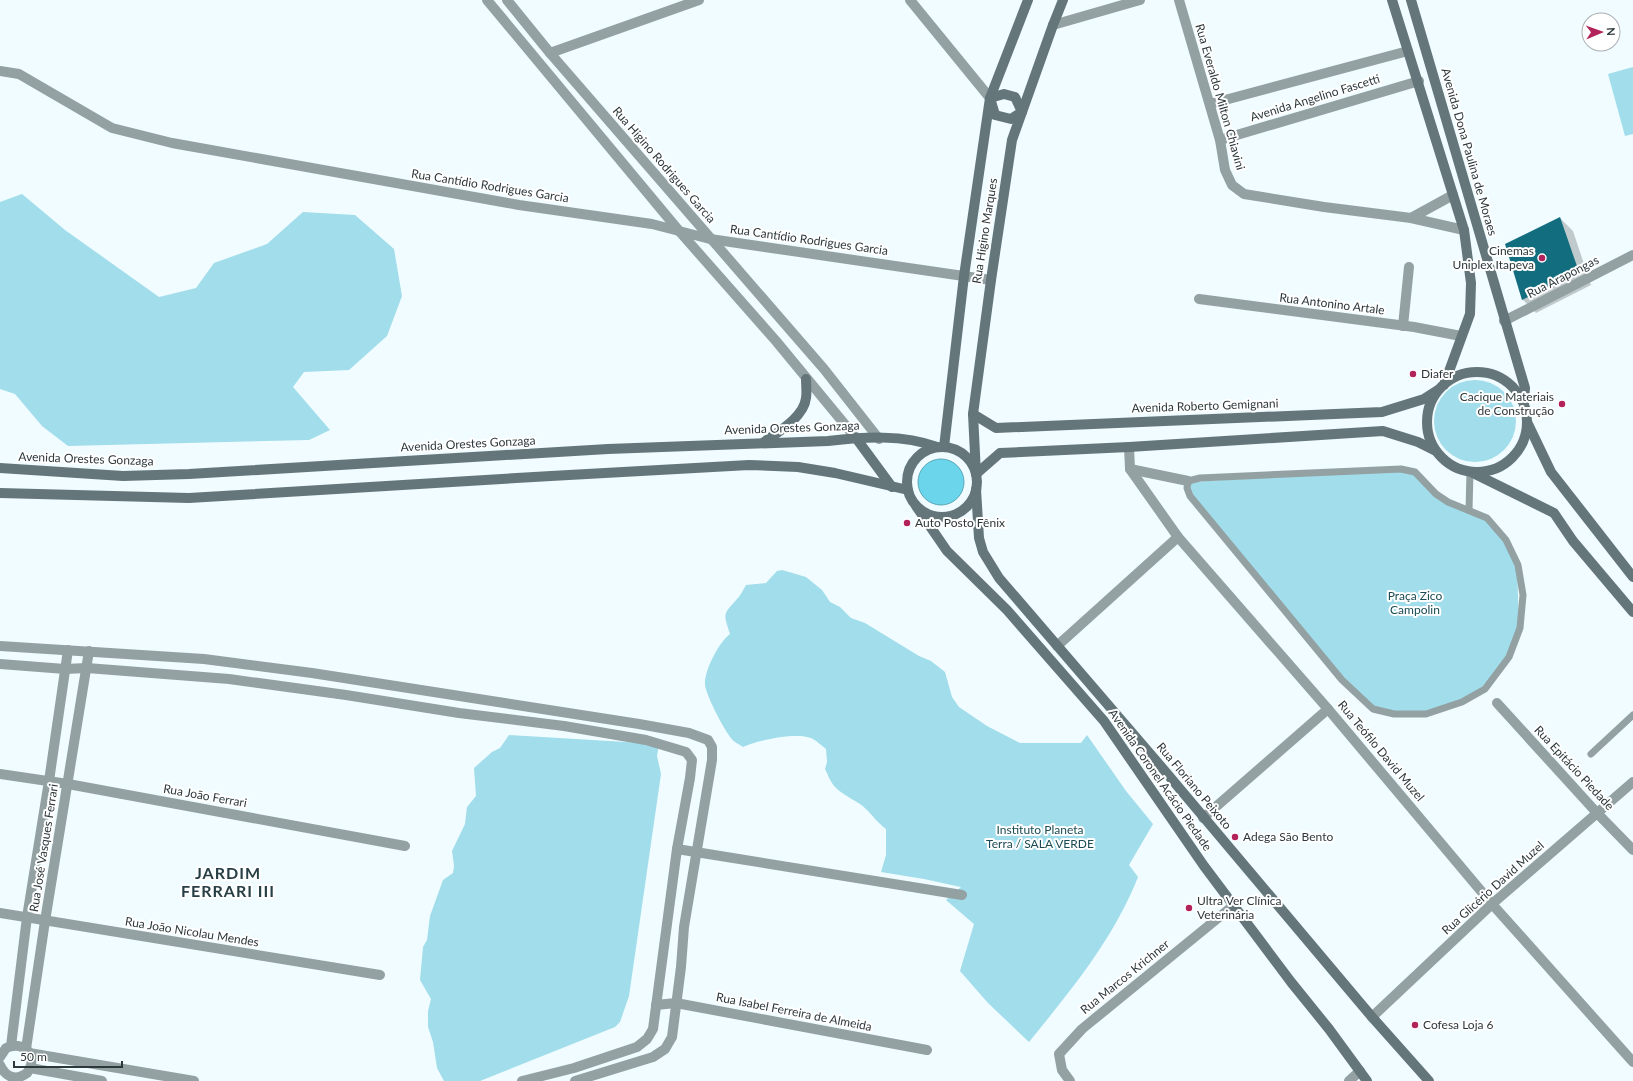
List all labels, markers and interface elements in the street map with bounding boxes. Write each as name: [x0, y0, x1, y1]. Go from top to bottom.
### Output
north arrow: [1581, 12, 1621, 52]
street label: Rua Everaldo Milton Chiavini: [1192, 22, 1249, 172]
text: N: [1605, 27, 1618, 36]
street label: Avenida Dona Paulina de Moraes: [1438, 66, 1501, 237]
street label: Avenida Angelino Fascetti: [1248, 71, 1381, 124]
street label: Rua Higino Rodrigues Garcia: [610, 103, 719, 226]
street label: Rua Cantídio Rodrigues Garcia: [410, 166, 570, 205]
street label: Rua Higino Marques: [969, 177, 1000, 285]
street label: Rua Cantídio Rodrigues Garcia: [729, 221, 889, 258]
place label: Cinemas Uniplex Itapeva: [1453, 243, 1534, 272]
street label: Rua Arapongas: [1524, 252, 1601, 301]
marker: Cinemas Uniplex Itapeva: [1537, 253, 1547, 263]
street label: Rua Antonino Artale: [1279, 290, 1386, 317]
place label: Diafer: [1421, 366, 1454, 381]
marker: Diafer: [1408, 369, 1418, 379]
place label: Cacique Materiais de Construção: [1460, 389, 1554, 418]
street label: Avenida Roberto Gemignani: [1131, 395, 1279, 416]
marker: Cacique Materiais de Construção: [1557, 399, 1567, 409]
street label: Avenida Orestes Gonzaga: [724, 418, 860, 437]
street label: Avenida Orestes Gonzaga: [400, 432, 536, 455]
street label: Avenida Orestes Gonzaga: [18, 449, 154, 468]
place label: Auto Posto Fênix: [915, 515, 1005, 530]
marker: Auto Posto Fênix: [902, 518, 912, 528]
park label: Praça Zico Campolin: [1388, 588, 1442, 617]
street label: Rua Teófilo David Muzel: [1335, 697, 1428, 804]
street label: Avenida Coronel Acácio Piedade: [1106, 706, 1215, 854]
street label: Rua Epitácio Piedade: [1531, 722, 1617, 813]
street label: Rua Floriano Peixoto: [1154, 739, 1235, 832]
street label: Rua João Ferrari: [162, 781, 248, 810]
street label: Rua José Vasques Ferrari: [26, 783, 61, 913]
park label: Instituto Planeta Terra / SALA VERDE: [986, 822, 1094, 851]
place label: Adega São Bento: [1243, 829, 1333, 844]
marker: Adega São Bento: [1230, 832, 1240, 842]
street label: Rua Glicério David Muzel: [1438, 838, 1547, 937]
district label: JARDIM FERRARI III: [181, 863, 275, 900]
place label: Ultra Ver Clínica Veterinária: [1197, 893, 1281, 922]
marker: Ultra Ver Clínica Veterinária: [1184, 903, 1194, 913]
street label: Rua João Nicolau Mendes: [124, 914, 260, 949]
street label: Rua Marcos Krichner: [1077, 936, 1173, 1017]
street label: Rua Isabel Ferreira de Almeida: [715, 989, 873, 1034]
place label: Cofesa Loja 6: [1423, 1017, 1494, 1032]
marker: Cofesa Loja 6: [1410, 1020, 1420, 1030]
scale bar: [14, 1043, 122, 1069]
text: 50 m: [20, 1049, 47, 1064]

